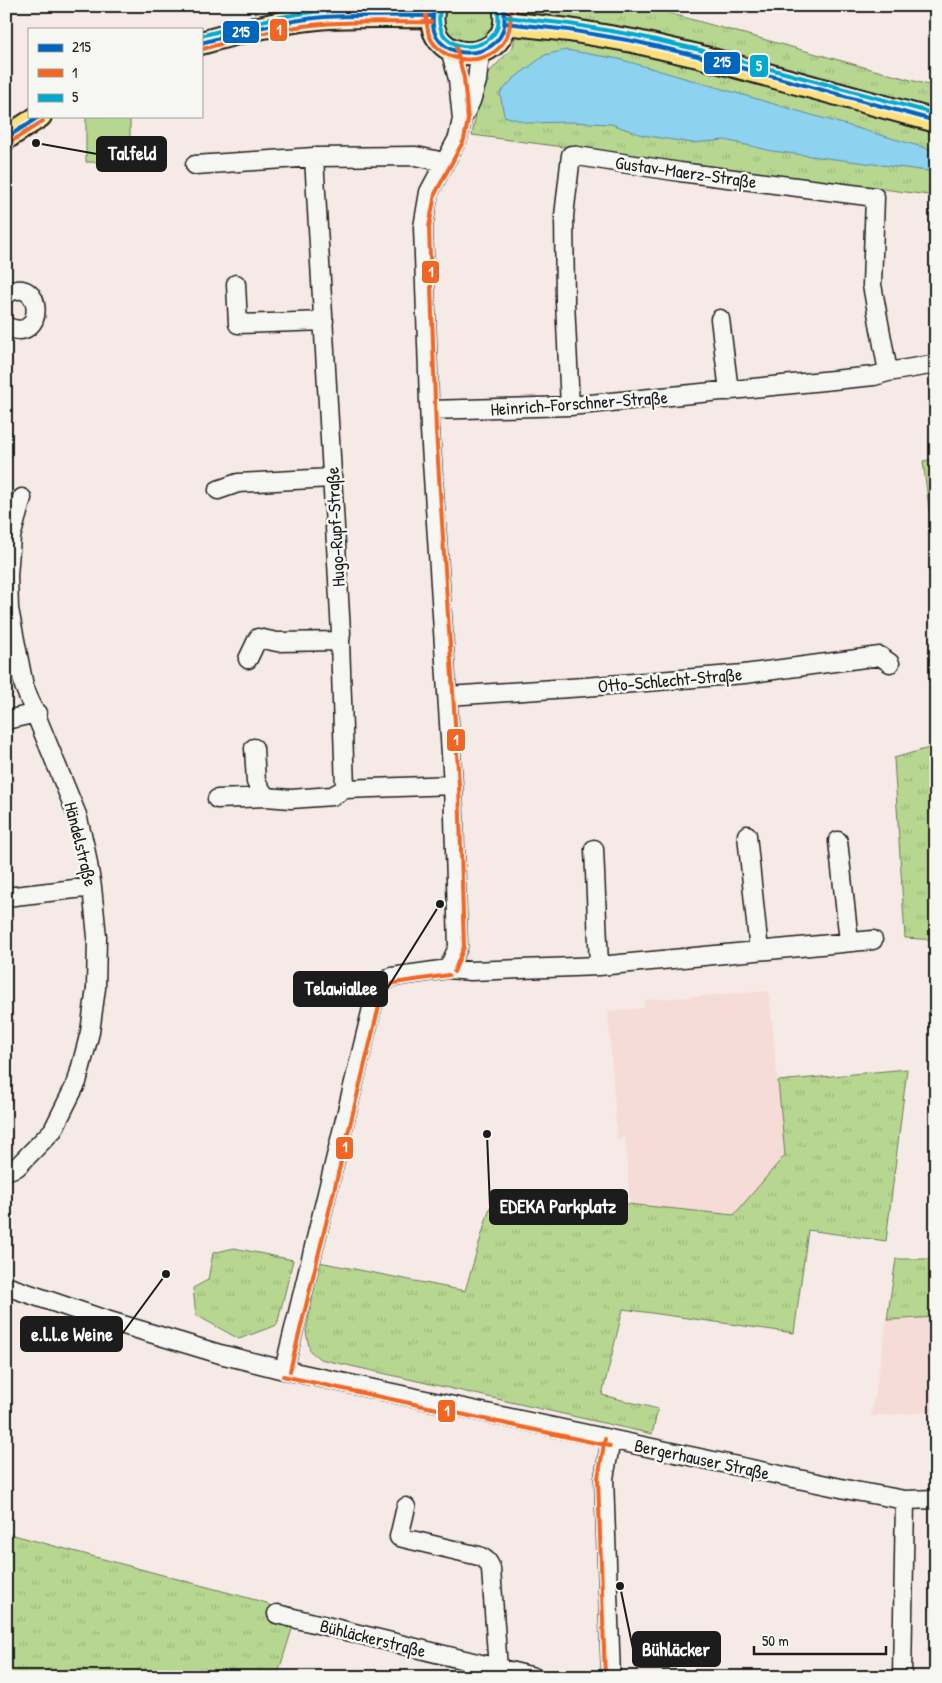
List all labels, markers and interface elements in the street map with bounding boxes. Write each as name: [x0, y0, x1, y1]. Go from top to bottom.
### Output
line badge: 1: [269, 18, 288, 42]
line badge: 215: [222, 20, 260, 44]
text: 1: [276, 20, 282, 39]
text: 215: [232, 22, 250, 41]
legend: [28, 28, 202, 118]
text: 215: [72, 36, 91, 57]
line badge: 215: [703, 51, 741, 75]
text: 215: [713, 52, 731, 71]
line badge: 5: [749, 54, 769, 78]
text: 5: [756, 56, 762, 75]
text: 1: [72, 62, 77, 83]
text: 5: [72, 86, 79, 107]
callout: Talfeld: [97, 137, 166, 171]
text: Talfeld: [107, 140, 157, 166]
street label: Gustav-Maerz-Straße: [614, 150, 758, 194]
line badge: 1: [421, 260, 440, 284]
text: 1: [428, 262, 434, 281]
street label: Heinrich-Forschner-Straße: [490, 384, 668, 422]
street label: Hugo-Rupf-Straße: [319, 466, 351, 588]
street label: Otto-Schlecht-Straße: [597, 661, 743, 699]
line badge: 1: [446, 728, 466, 752]
text: 1: [453, 730, 459, 749]
street label: Händelstraße: [58, 799, 104, 889]
callout: Telawiallee: [294, 972, 387, 1006]
text: Telawiallee: [304, 975, 378, 1001]
line badge: 1: [335, 1136, 354, 1160]
text: 1: [342, 1137, 348, 1156]
callout: EDEKA Parkplatz: [490, 1190, 627, 1224]
text: EDEKA Parkplatz: [500, 1193, 617, 1220]
callout: e.l.l.e Weine: [21, 1317, 122, 1351]
text: e.l.l.e Weine: [31, 1321, 113, 1347]
line badge: 1: [437, 1399, 456, 1423]
text: 1: [444, 1401, 450, 1420]
street label: Bergerhauser Straße: [632, 1432, 772, 1486]
street label: Bühläckerstraße: [318, 1613, 428, 1663]
scale bar: [754, 1623, 887, 1655]
text: 50 m: [762, 1630, 789, 1651]
callout: Bühläcker: [633, 1632, 720, 1666]
text: Bühläcker: [642, 1636, 711, 1662]

